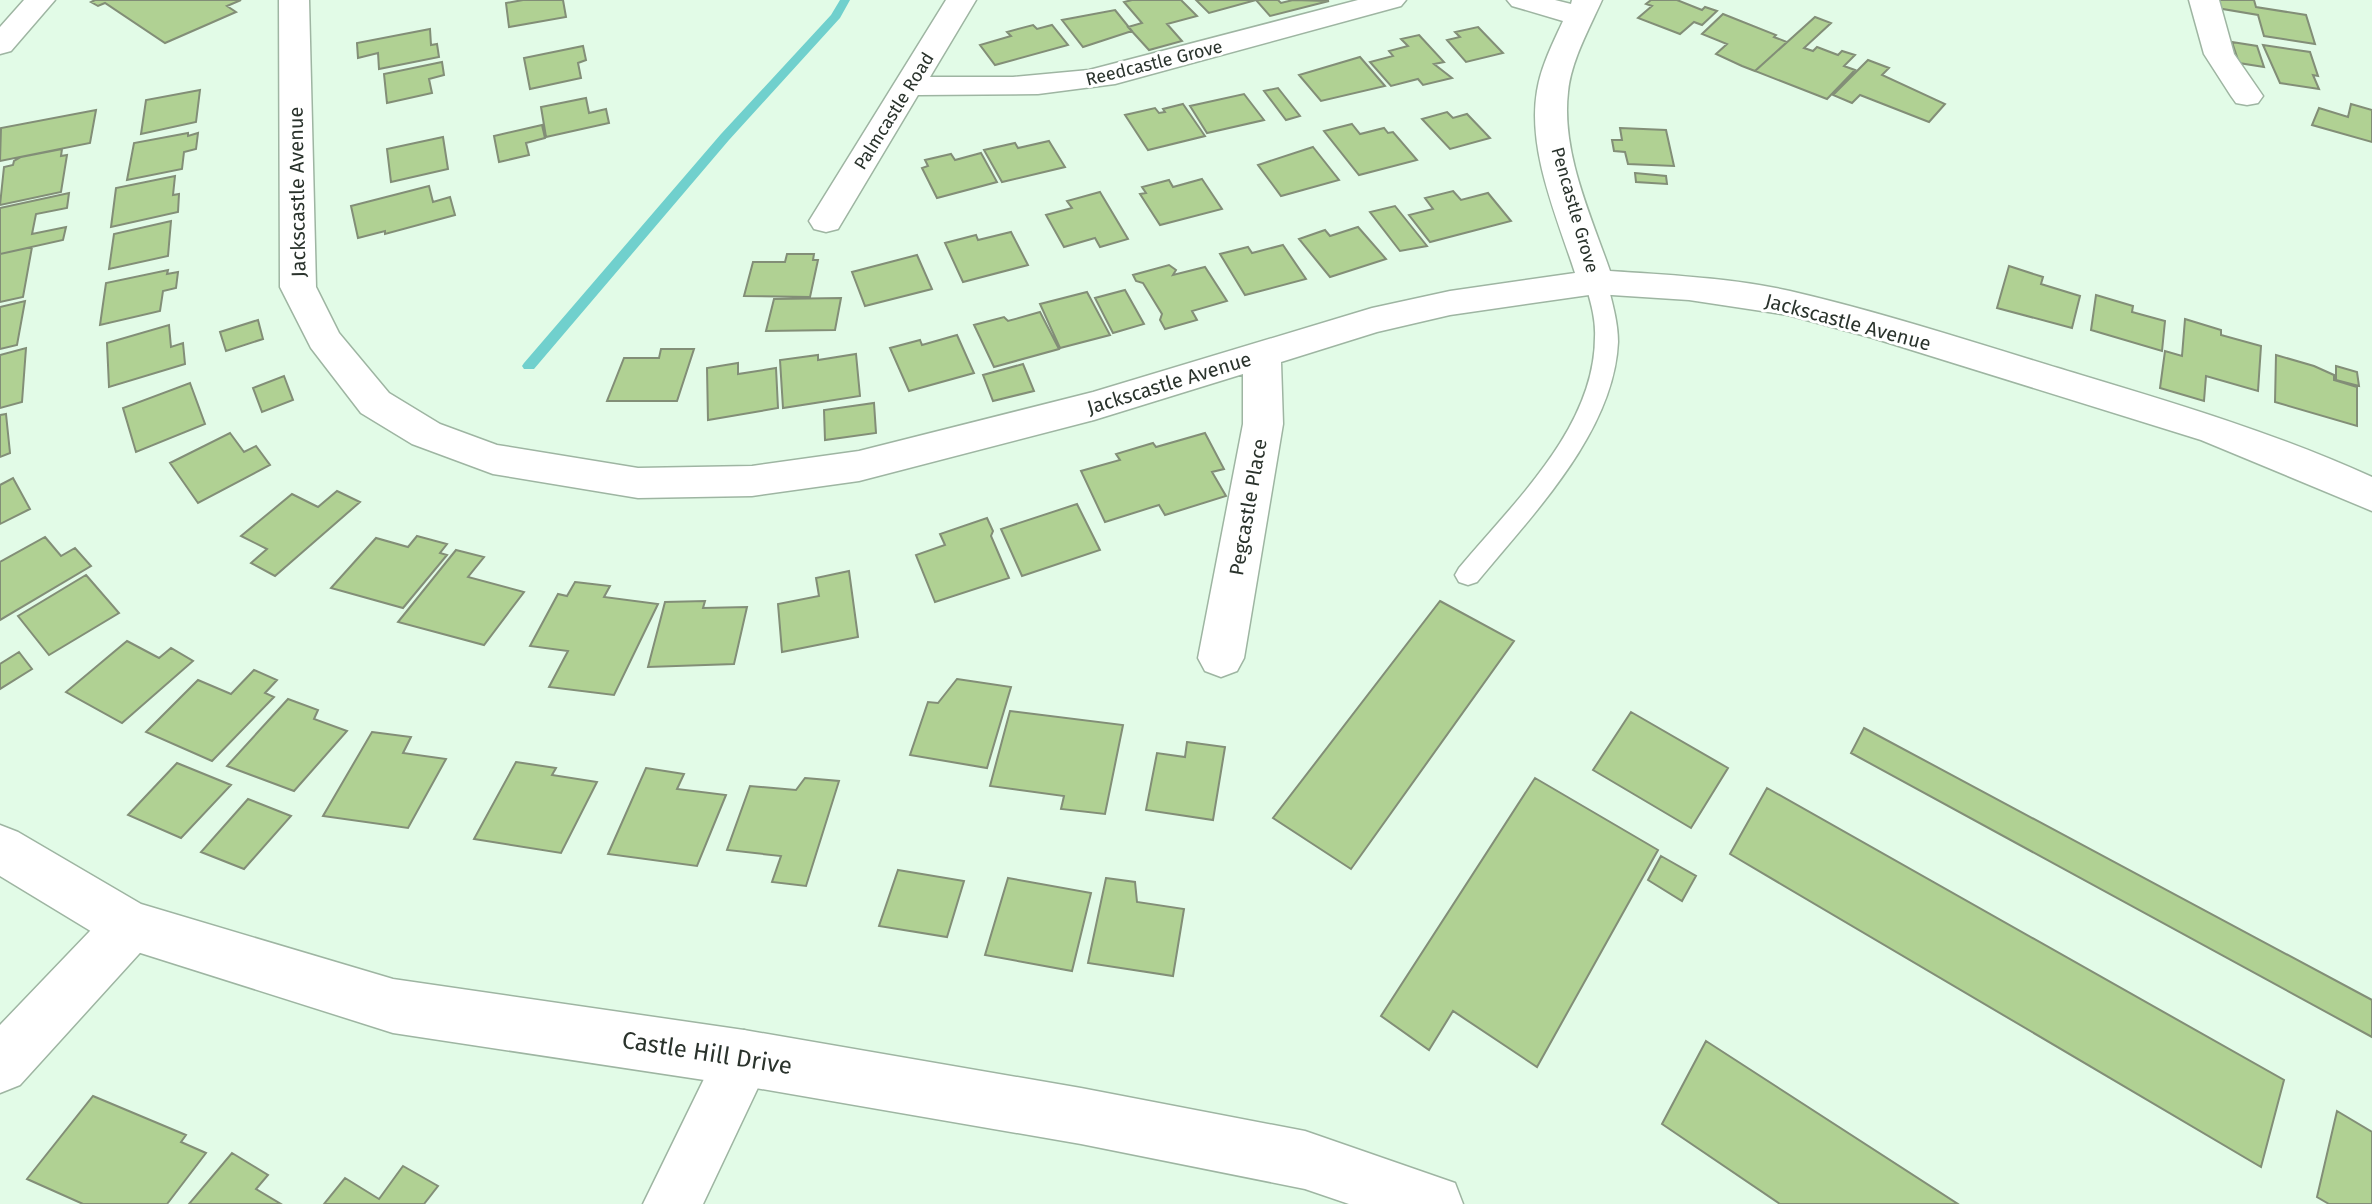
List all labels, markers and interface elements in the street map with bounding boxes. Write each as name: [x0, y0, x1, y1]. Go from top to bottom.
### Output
street label: Reedcastle Grove: [1083, 35, 1225, 91]
street label: Palmcastle Road: [849, 48, 939, 174]
street label: Jackscastle Avenue: [284, 106, 310, 278]
street label: Pencastle Grove: [1547, 145, 1603, 275]
street label: Jackscastle Avenue: [1762, 288, 1934, 356]
street label: Jackscastle Avenue: [1084, 347, 1254, 419]
street label: Pegcastle Place: [1224, 437, 1272, 577]
street label: Castle Hill Drive: [620, 1026, 794, 1080]

